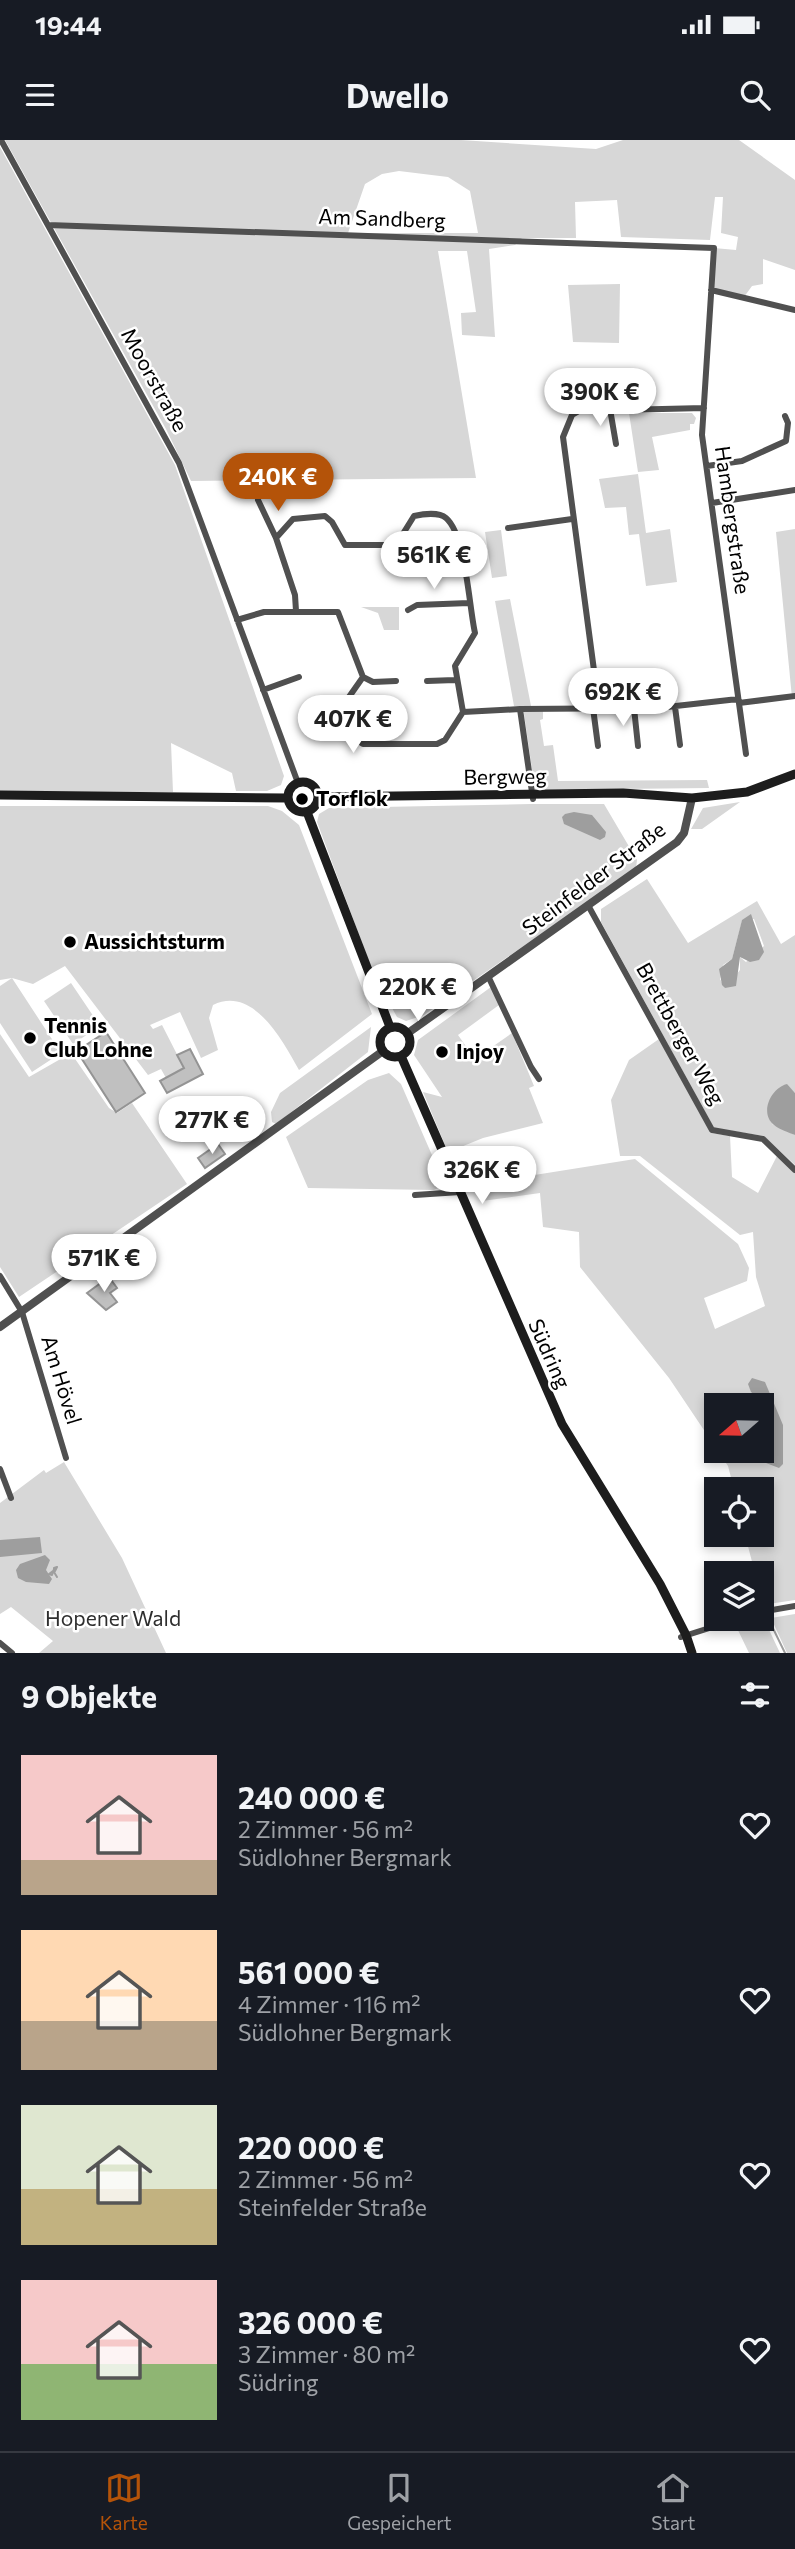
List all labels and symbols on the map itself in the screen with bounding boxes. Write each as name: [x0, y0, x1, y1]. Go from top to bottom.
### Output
street label: Am Sandberg: [318, 203, 446, 232]
street label: Moorstraße: [117, 323, 194, 435]
pin: 390K €: [543, 369, 657, 428]
street label: Hambergstraße: [711, 444, 756, 595]
pin: 240K €: [221, 454, 335, 513]
pin: 561K €: [377, 532, 491, 591]
pin: 692K €: [566, 668, 680, 728]
pin: 407K €: [296, 696, 410, 755]
street label: Bergweg: [463, 762, 547, 789]
place label: Torflok: [316, 785, 388, 810]
marker: Torflok: [294, 791, 310, 807]
street label: Steinfelder Straße: [517, 816, 670, 940]
place label: Aussichtsturm: [84, 928, 225, 953]
marker: Aussichtsturm: [62, 934, 78, 950]
street label: Brettberger Weg: [632, 958, 731, 1109]
pin: 220K €: [361, 964, 475, 1023]
place label: Tennis Club Lohne: [44, 1012, 153, 1061]
marker: Tennis Club Lohne: [22, 1030, 38, 1046]
place label: Injoy: [456, 1038, 505, 1063]
marker: Injoy: [434, 1044, 450, 1060]
pin: 277K €: [155, 1096, 269, 1156]
pin: 326K €: [425, 1146, 539, 1206]
pin: 571K €: [47, 1234, 161, 1294]
street label: Südring: [524, 1315, 577, 1392]
street label: Am Hövel: [37, 1332, 88, 1427]
north arrow: [704, 1393, 774, 1463]
park label: Hopener Wald: [45, 1605, 181, 1630]

